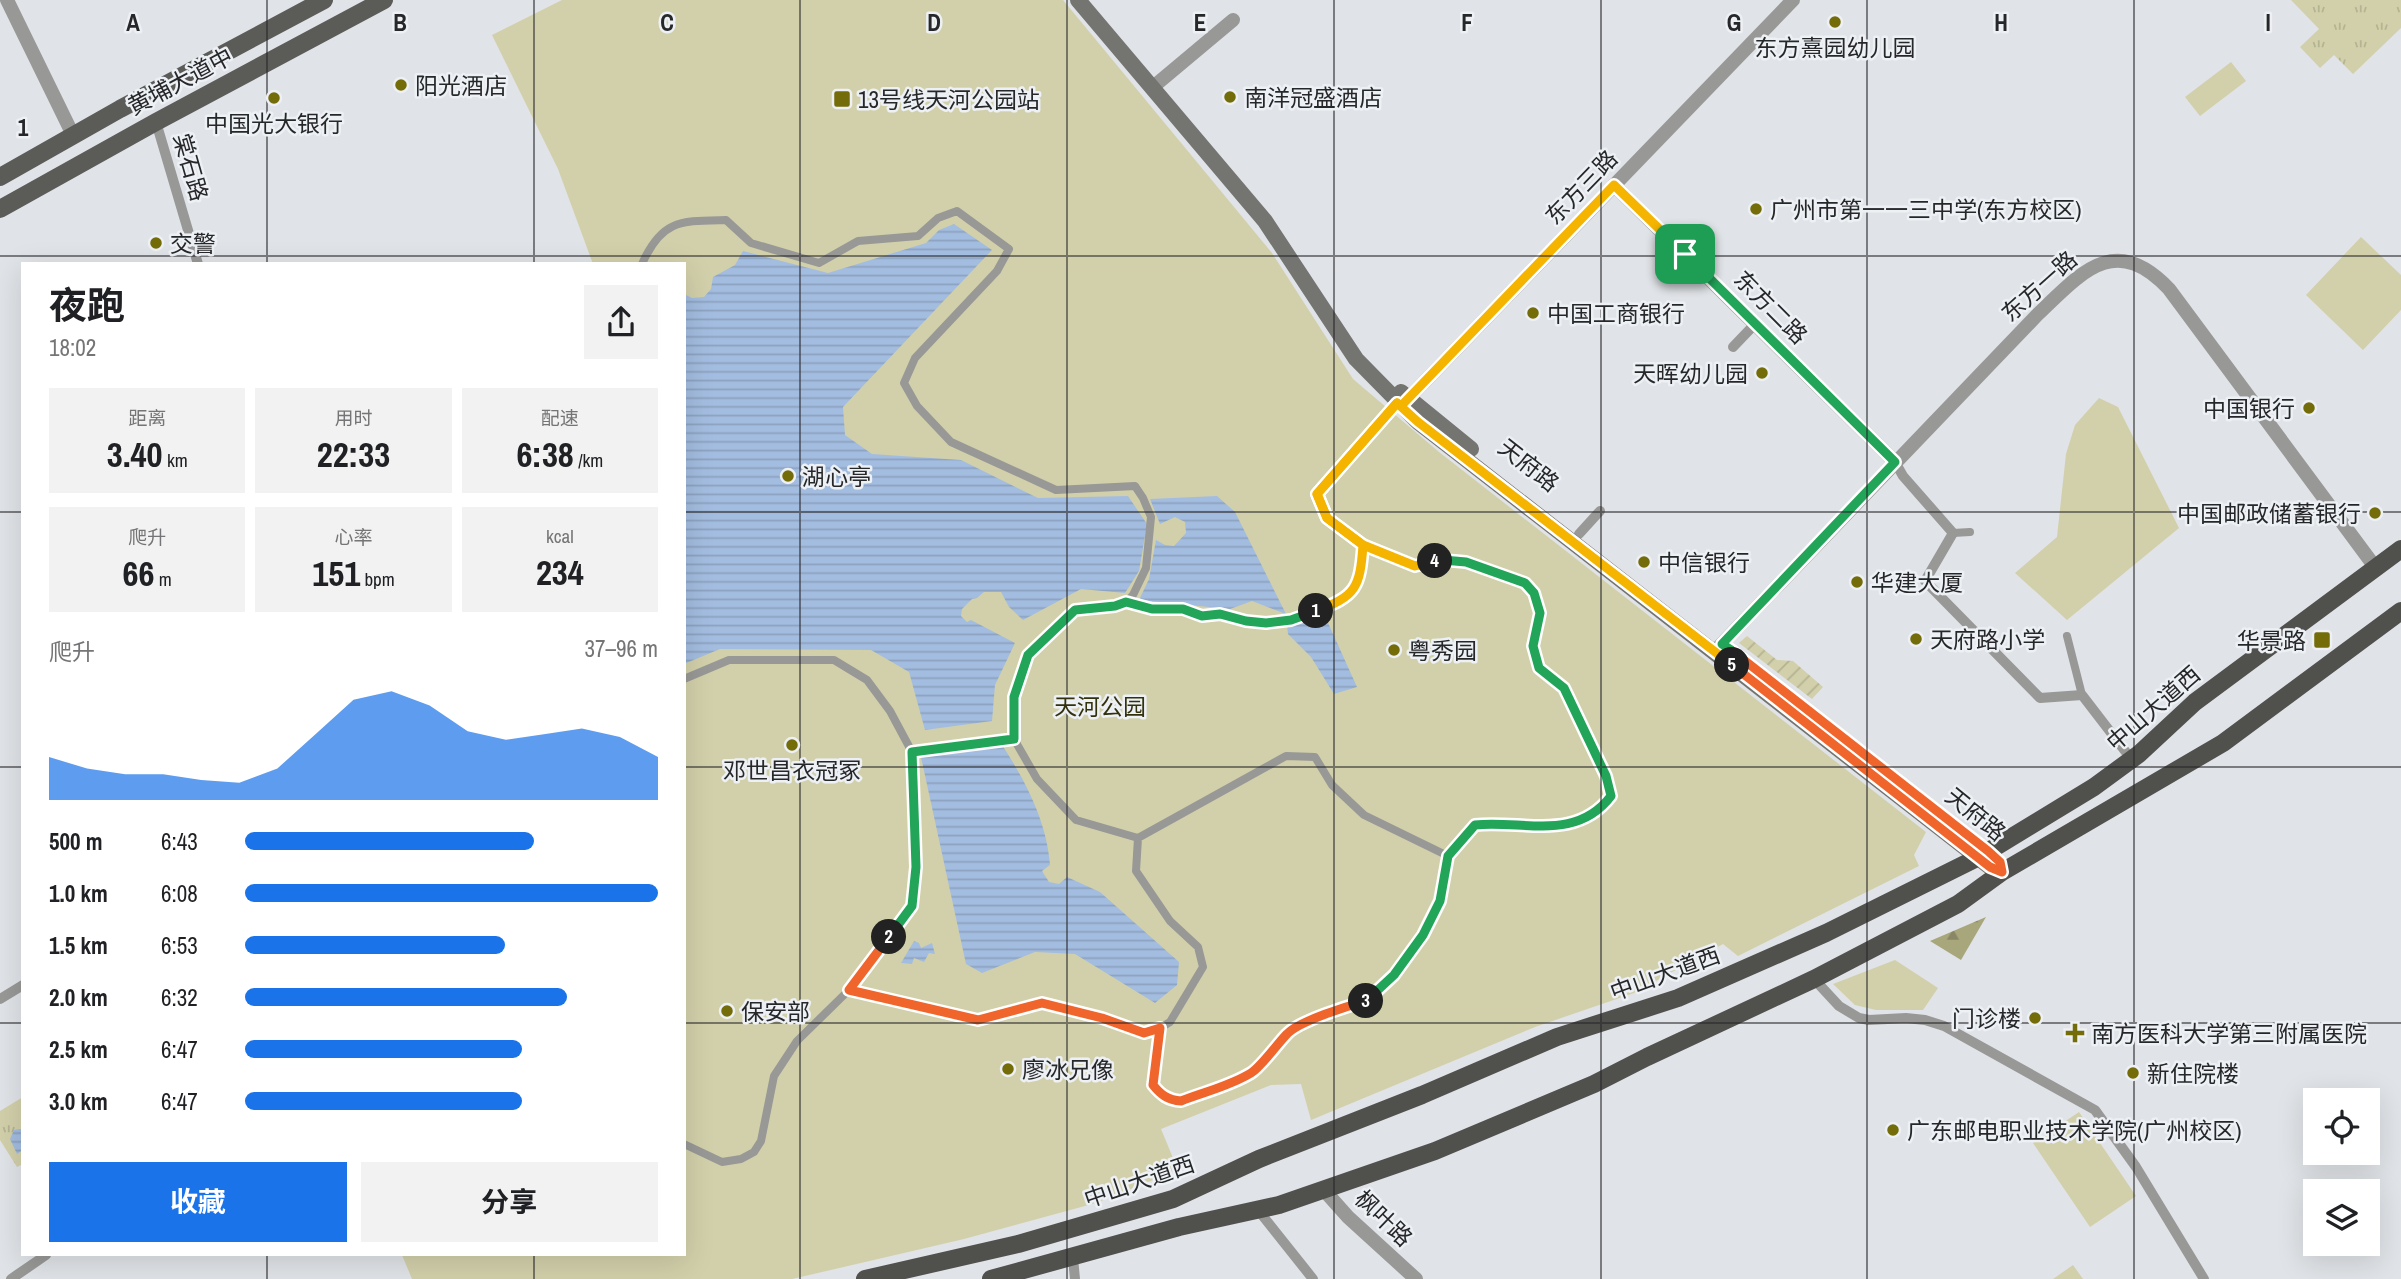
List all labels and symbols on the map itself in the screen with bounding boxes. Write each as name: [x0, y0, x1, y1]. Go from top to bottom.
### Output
text: A: [126, 7, 140, 38]
text: B: [393, 7, 407, 38]
text: C: [660, 7, 674, 38]
text: D: [927, 7, 941, 38]
text: E: [1194, 7, 1206, 38]
text: F: [1461, 7, 1473, 38]
text: G: [1727, 7, 1741, 38]
text: H: [1994, 7, 2008, 38]
text: I: [2265, 7, 2271, 38]
marker: 东方熹园幼儿园: [1827, 14, 1843, 30]
place label: 东方熹园幼儿园: [1755, 32, 1916, 63]
street label: 黄埔大道中: [122, 40, 238, 122]
place label: 阳光酒店: [415, 70, 507, 101]
marker: 阳光酒店: [393, 77, 409, 93]
place label: 南洋冠盛酒店: [1244, 82, 1382, 113]
place label: 13号线天河公园站: [858, 84, 1040, 115]
marker: 13号线天河公园站: [832, 89, 852, 109]
marker: 南洋冠盛酒店: [1222, 89, 1238, 105]
marker: 中国光大银行: [266, 90, 282, 106]
place label: 中国光大银行: [205, 108, 343, 139]
text: 1: [18, 112, 29, 143]
street label: 棠石路: [167, 130, 215, 204]
street label: 东方三路: [1538, 143, 1624, 231]
place label: 广州市第一一三中学(东方校区): [1770, 194, 2082, 225]
marker: 广州市第一一三中学(东方校区): [1748, 201, 1764, 217]
pin: [1655, 224, 1715, 284]
place label: 交警: [170, 228, 216, 259]
marker: 交警: [148, 235, 164, 251]
street label: 东方一路: [1994, 244, 2084, 328]
street label: 东方二路: [1728, 264, 1814, 350]
place label: 中国工商银行: [1547, 298, 1685, 329]
marker: 中国工商银行: [1525, 305, 1541, 321]
place label: 天晖幼儿园: [1633, 358, 1748, 389]
marker: 天晖幼儿园: [1754, 365, 1770, 381]
place label: 中国银行: [2203, 393, 2295, 424]
marker: 中国银行: [2301, 400, 2317, 416]
street label: 天府路: [1492, 432, 1566, 498]
place label: 湖心亭: [802, 461, 871, 492]
marker: 湖心亭: [780, 468, 796, 484]
place label: 中国邮政储蓄银行: [2177, 498, 2361, 529]
marker: 中国邮政储蓄银行: [2367, 505, 2383, 521]
pin: 4: [1418, 544, 1452, 578]
place label: 中信银行: [1658, 547, 1750, 578]
marker: 中信银行: [1636, 554, 1652, 570]
place label: 华建大厦: [1871, 567, 1963, 598]
marker: 华建大厦: [1849, 574, 1865, 590]
pin: 1: [1298, 594, 1334, 628]
place label: 天府路小学: [1930, 624, 2045, 655]
place label: 华景路: [2237, 625, 2306, 656]
marker: 华景路: [2312, 630, 2332, 650]
marker: 天府路小学: [1908, 631, 1924, 647]
place label: 粤秀园: [1408, 635, 1477, 666]
marker: 粤秀园: [1386, 642, 1402, 658]
pin: 5: [1714, 648, 1750, 682]
street label: 中山大道西: [2099, 659, 2207, 757]
park label: 天河公园: [1054, 691, 1146, 722]
marker: 邓世昌衣冠冢: [784, 737, 800, 753]
place label: 邓世昌衣冠冢: [723, 755, 861, 786]
street label: 天府路: [1939, 780, 2013, 848]
pin: 2: [872, 920, 906, 954]
street label: 中山大道西: [1606, 939, 1724, 1007]
pin: 3: [1348, 984, 1384, 1018]
place label: 保安部: [741, 996, 810, 1027]
marker: 保安部: [719, 1003, 735, 1019]
place label: 门诊楼: [1952, 1003, 2021, 1034]
marker: 门诊楼: [2027, 1010, 2043, 1026]
place label: 南方医科大学第三附属医院: [2091, 1018, 2367, 1049]
marker: 南方医科大学第三附属医院: [2065, 1023, 2085, 1043]
place label: 廖冰兄像: [1022, 1054, 1114, 1085]
place label: 新住院楼: [2147, 1058, 2239, 1089]
marker: 廖冰兄像: [1000, 1061, 1016, 1077]
marker: 新住院楼: [2125, 1065, 2141, 1081]
place label: 广东邮电职业技术学院(广州校区): [1907, 1115, 2242, 1146]
marker: 广东邮电职业技术学院(广州校区): [1885, 1122, 1901, 1138]
street label: 中山大道西: [1080, 1148, 1198, 1214]
street label: 枫叶路: [1348, 1183, 1420, 1253]

